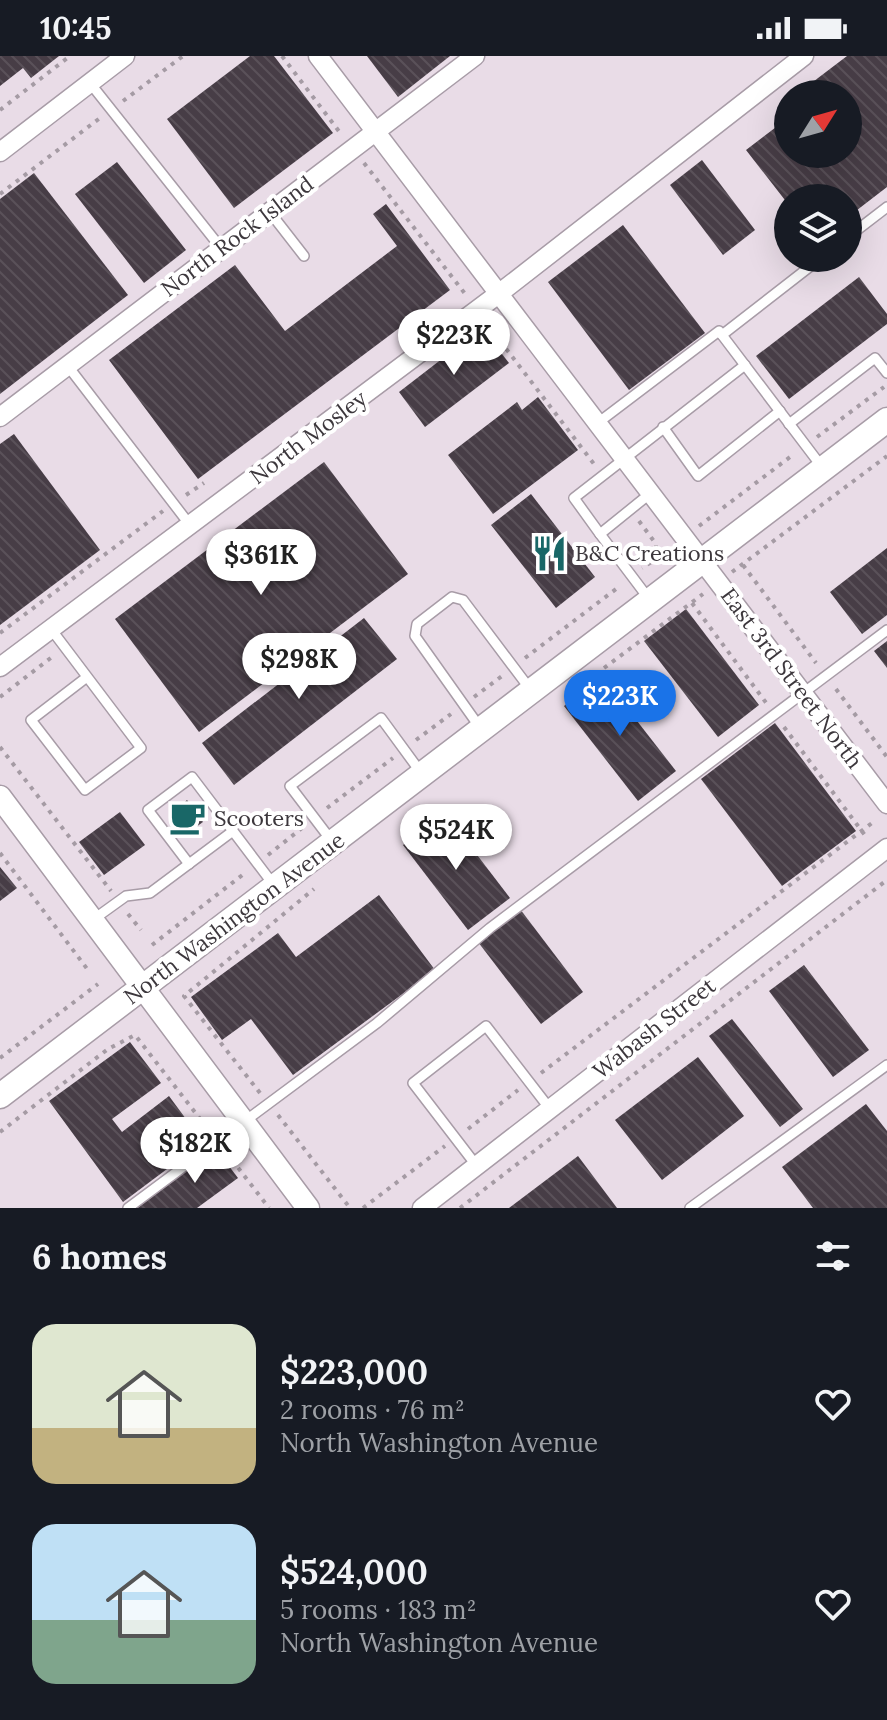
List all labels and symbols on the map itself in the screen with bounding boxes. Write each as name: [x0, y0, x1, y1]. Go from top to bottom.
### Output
north arrow: [774, 80, 862, 168]
street label: North Rock Island: [155, 170, 319, 302]
pin: $223K: [398, 309, 510, 377]
street label: North Mosley: [244, 384, 372, 490]
pin: $361K: [205, 529, 317, 597]
restaurant icon: B&C Creations: [530, 534, 568, 572]
place label: B&C Creations: [575, 539, 724, 567]
street label: East 3rd Street North: [715, 582, 869, 774]
pin: $298K: [243, 633, 355, 701]
pin: $223K: [564, 670, 676, 738]
cafe icon: Scooters: [169, 799, 207, 837]
place label: Scooters: [214, 804, 304, 832]
pin: $524K: [400, 804, 512, 872]
street label: North Washington Avenue: [118, 826, 350, 1010]
street label: Wabash Street: [587, 971, 721, 1085]
pin: $182K: [139, 1117, 251, 1185]

